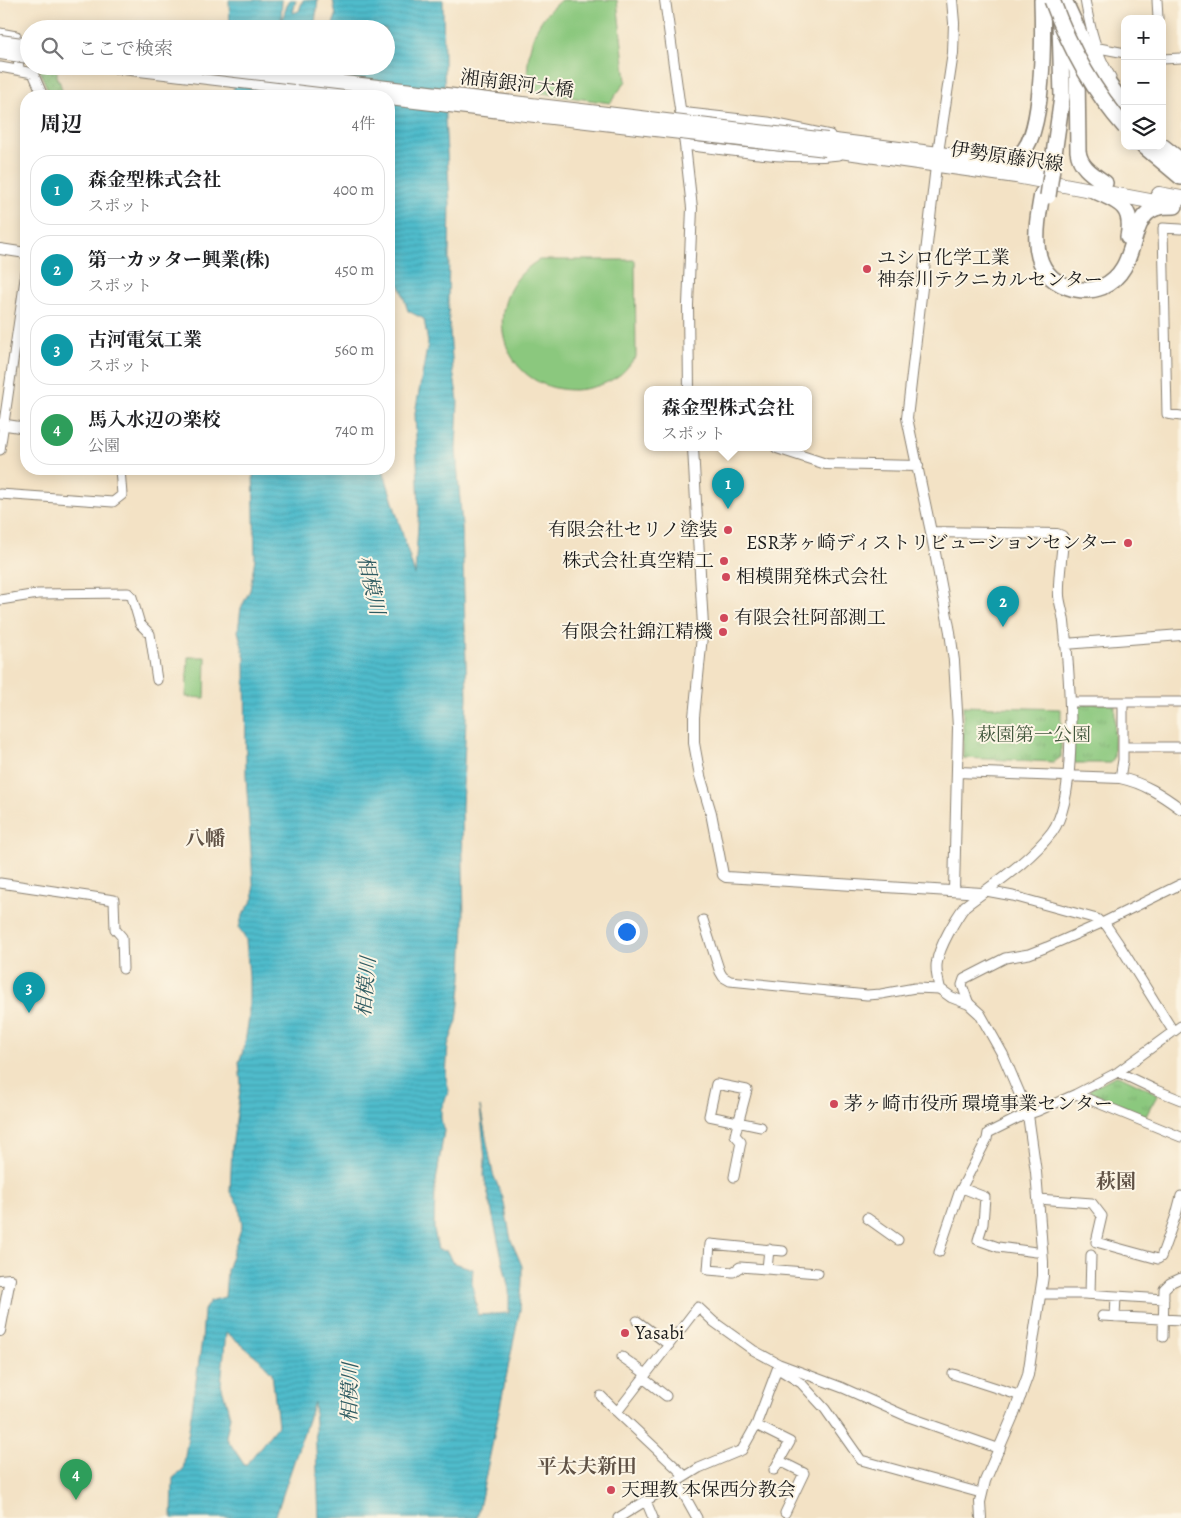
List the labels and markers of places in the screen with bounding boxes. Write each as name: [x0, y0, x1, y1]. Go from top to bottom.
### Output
place label: ユシロ化学工業 神奈川テクニカルセンター: [877, 245, 1103, 293]
marker: ユシロ化学工業 神奈川テクニカルセンター: [861, 263, 873, 275]
pin: 1: [712, 468, 744, 509]
place label: 有限会社セリノ塗装: [548, 517, 718, 543]
marker: 有限会社セリノ塗装: [722, 524, 734, 536]
place label: ESR茅ヶ崎ディストリビューションセンター: [746, 530, 1118, 556]
marker: ESR茅ヶ崎ディストリビューションセンター: [1122, 537, 1134, 549]
place label: 株式会社真空精工: [562, 548, 714, 574]
marker: 株式会社真空精工: [718, 555, 730, 567]
place label: 相模開発株式会社: [736, 564, 888, 590]
marker: 相模開発株式会社: [720, 571, 732, 583]
pin: 2: [987, 586, 1019, 627]
place label: 有限会社阿部測工: [734, 605, 886, 631]
marker: 有限会社阿部測工: [718, 612, 730, 624]
place label: 有限会社錦江精機: [561, 619, 713, 645]
marker: 有限会社錦江精機: [717, 626, 729, 638]
pin: 3: [13, 972, 45, 1013]
place label: 茅ヶ崎市役所 環境事業センター: [844, 1091, 1113, 1117]
marker: 茅ヶ崎市役所 環境事業センター: [828, 1098, 840, 1110]
place label: Yasabi: [634, 1320, 684, 1346]
marker: Yasabi: [619, 1327, 631, 1339]
pin: 4: [60, 1459, 92, 1500]
place label: 天理教 本保西分教会: [621, 1477, 796, 1503]
marker: 天理教 本保西分教会: [605, 1484, 617, 1496]

